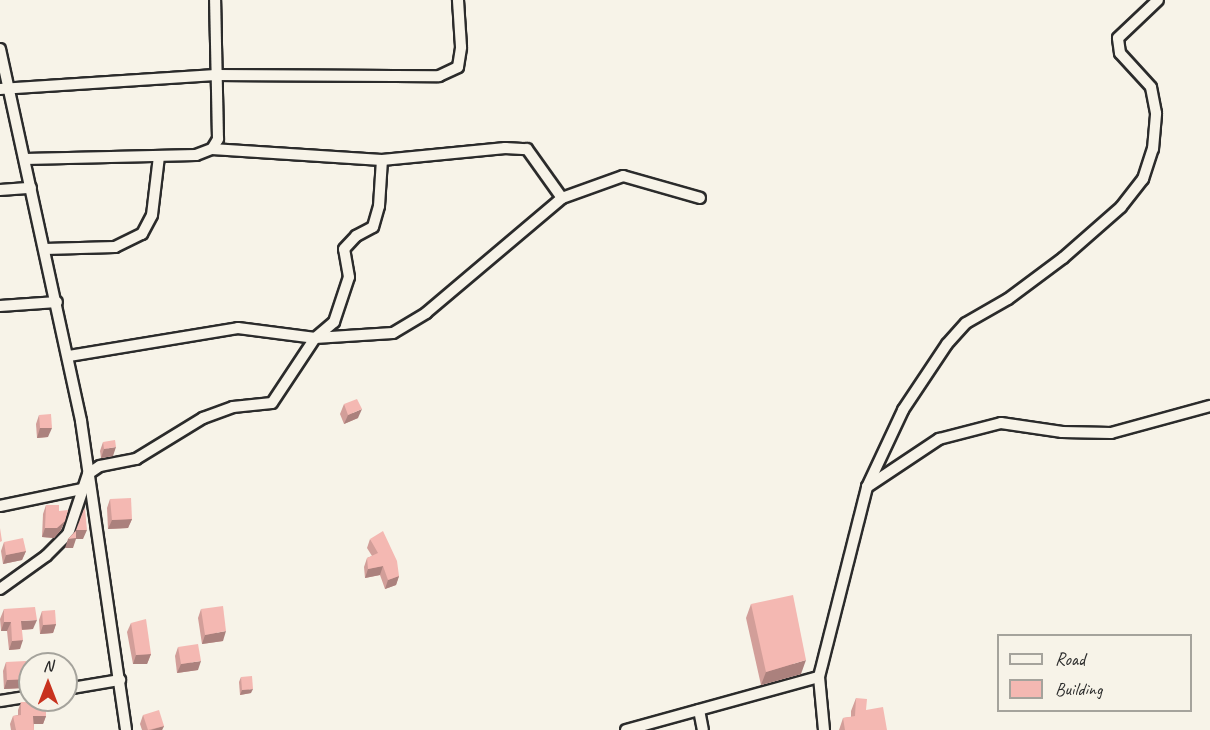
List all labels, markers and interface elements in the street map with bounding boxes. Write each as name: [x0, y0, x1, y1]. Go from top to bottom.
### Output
legend: [997, 634, 1192, 712]
text: Road: [1055, 648, 1085, 670]
north arrow: [18, 652, 78, 712]
text: N: [43, 656, 53, 676]
text: Building: [1055, 678, 1102, 700]

